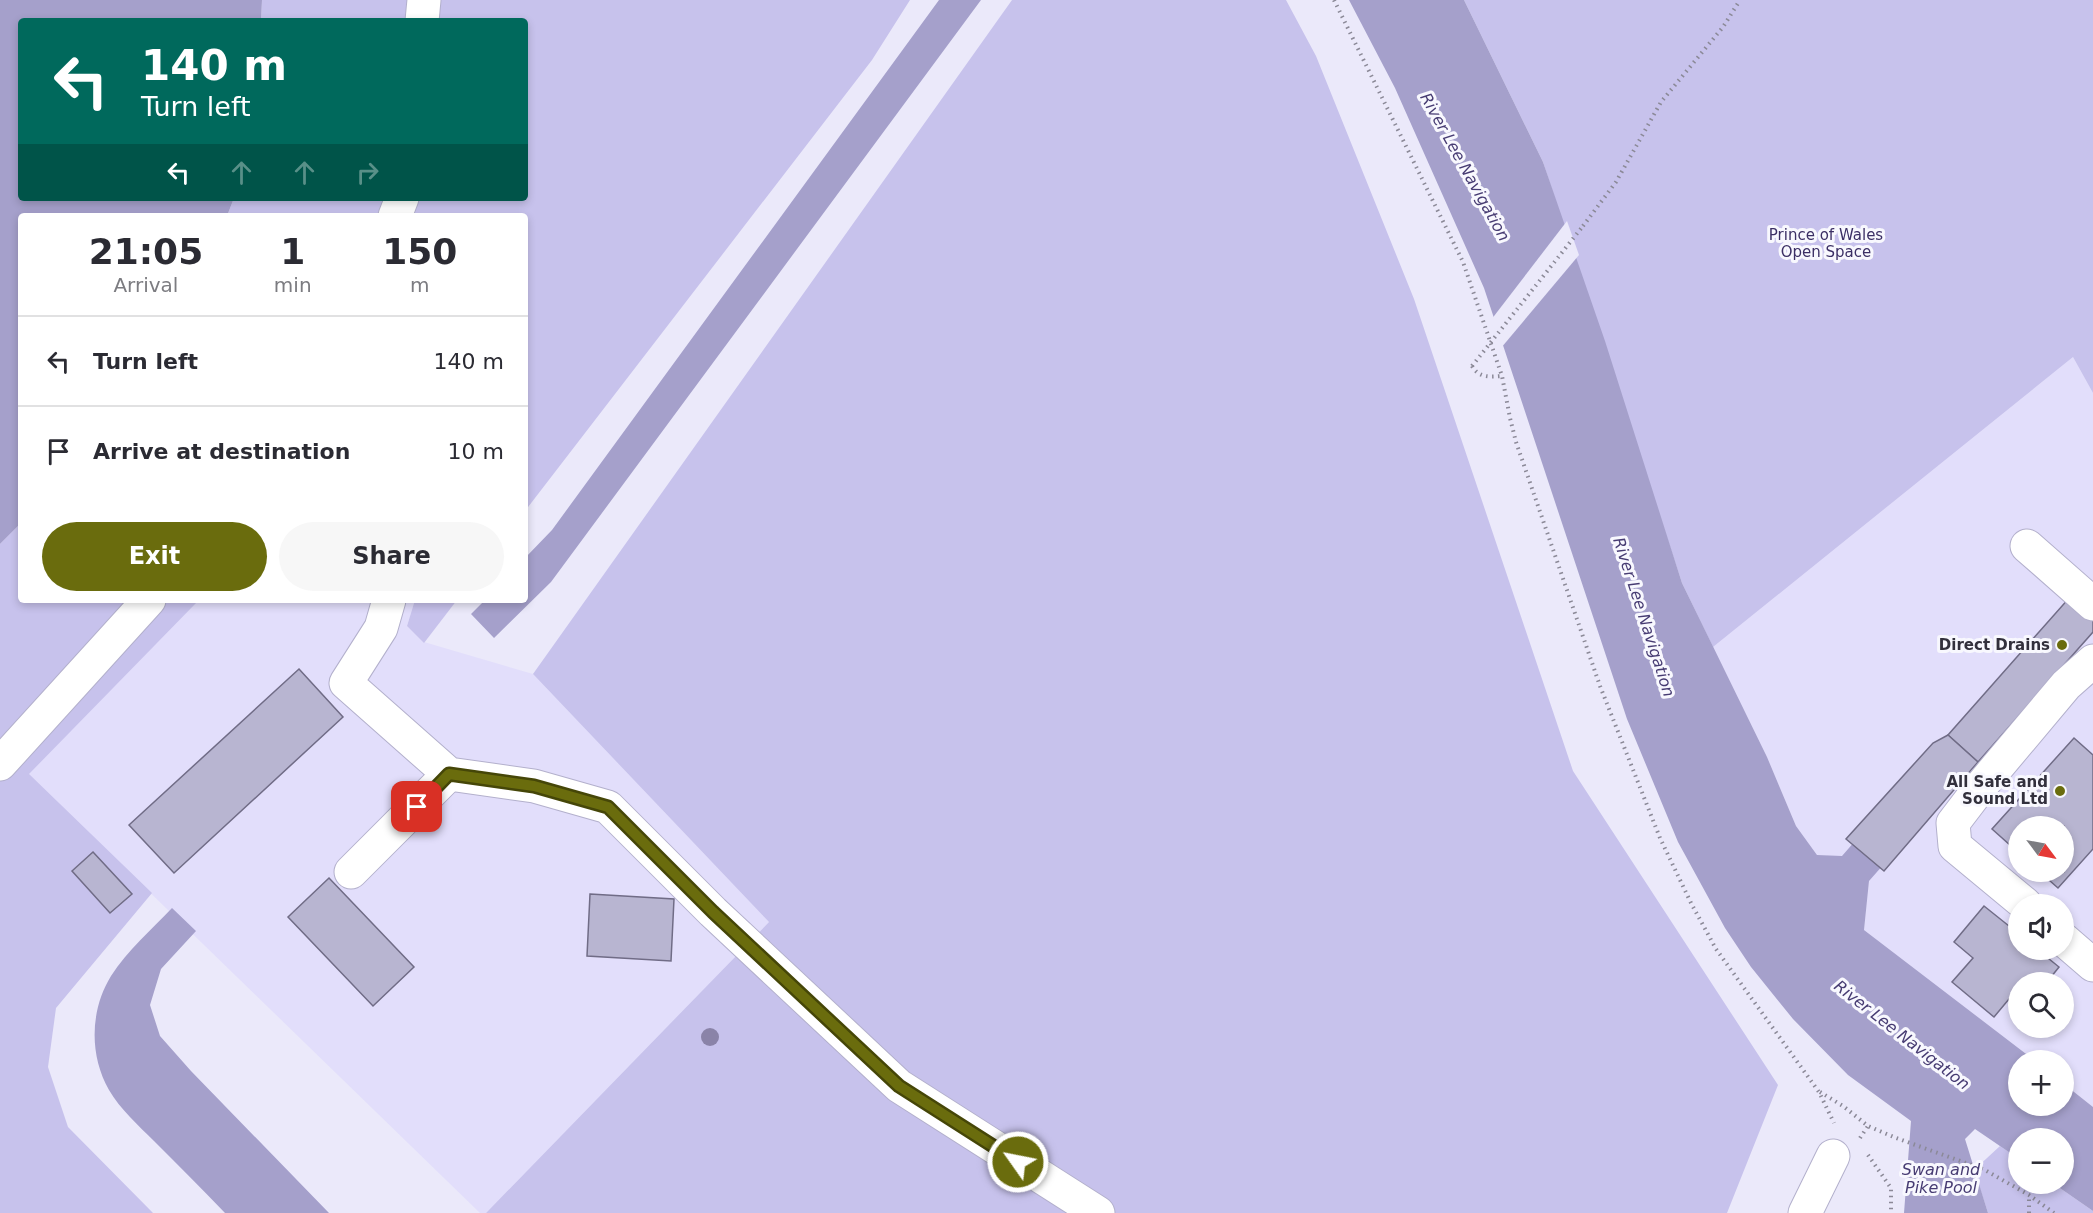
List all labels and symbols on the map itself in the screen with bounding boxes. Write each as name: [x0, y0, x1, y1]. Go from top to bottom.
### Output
water label: River Lee Navigation: [1416, 90, 1514, 244]
park label: Prince of Wales Open Space: [1769, 226, 1883, 261]
water label: River Lee Navigation: [1609, 535, 1679, 699]
place label: Direct Drains: [1939, 636, 2050, 654]
marker: Direct Drains: [2055, 638, 2069, 652]
place label: All Safe and Sound Ltd: [1947, 773, 2048, 808]
pin: [391, 781, 442, 832]
marker: All Safe and Sound Ltd: [2053, 784, 2067, 798]
north arrow: [2008, 816, 2074, 882]
water label: River Lee Navigation: [1831, 976, 1973, 1094]
position arrow: [986, 1130, 1050, 1194]
water label: Swan and Pike Pool: [1902, 1160, 1981, 1197]

